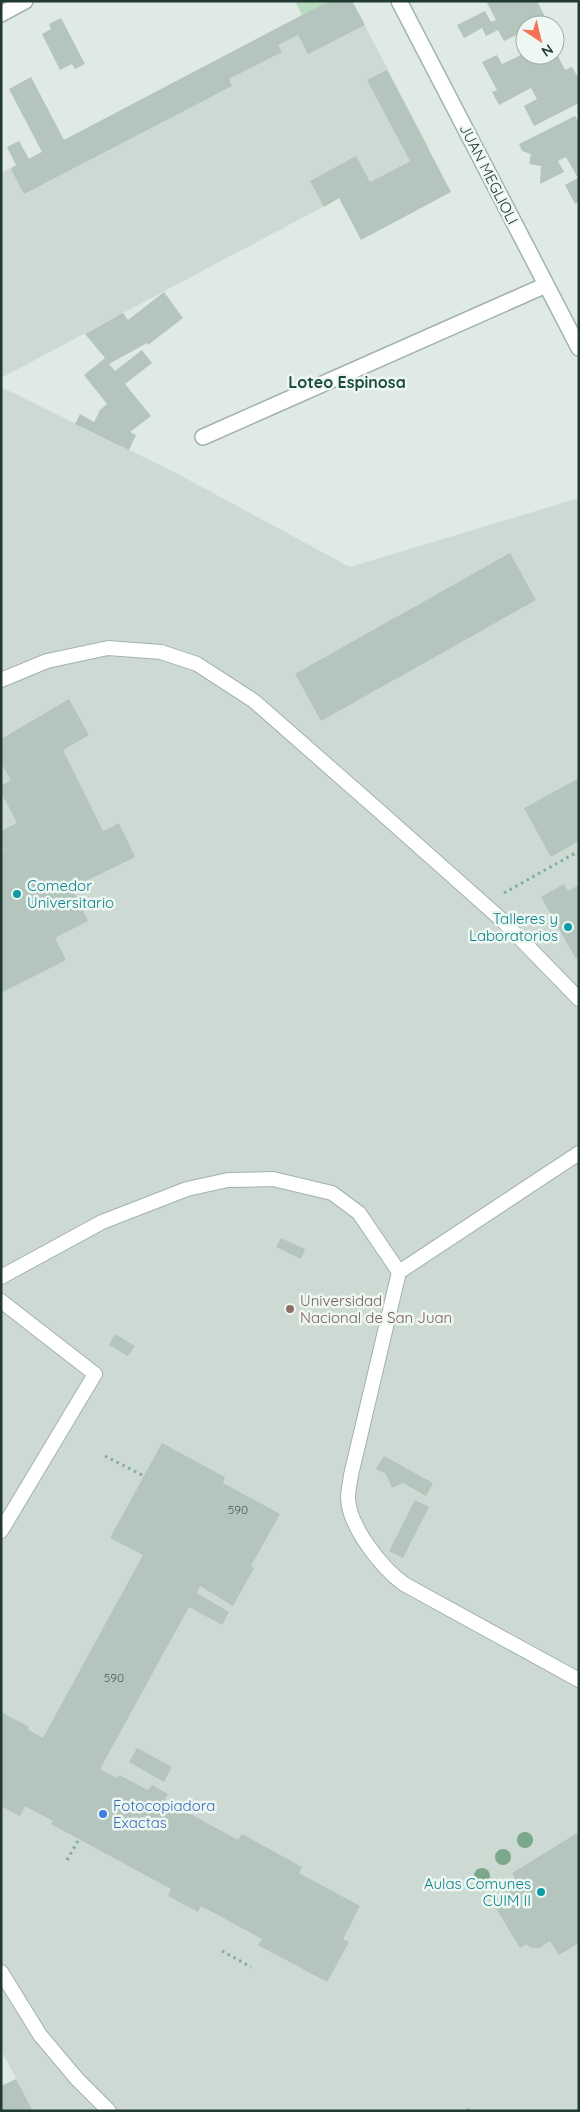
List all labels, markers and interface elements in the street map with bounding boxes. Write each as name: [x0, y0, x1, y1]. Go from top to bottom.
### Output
north arrow: [515, 15, 565, 65]
text: N: [538, 40, 557, 61]
street label: JUAN MEGLIOLI: [456, 121, 522, 227]
district label: Loteo Espinosa: [288, 372, 406, 392]
place label: Comedor Universitario: [27, 876, 114, 912]
marker: Comedor Universitario: [11, 888, 23, 900]
place label: Talleres y Laboratorios: [469, 909, 558, 945]
marker: Talleres y Laboratorios: [562, 921, 574, 933]
place label: Universidad Nacional de San Juan: [300, 1291, 452, 1327]
marker: Universidad Nacional de San Juan: [284, 1303, 296, 1315]
house number: 590: [228, 1502, 248, 1517]
house number: 590: [104, 1670, 124, 1685]
place label: Fotocopiadora Exactas: [113, 1796, 215, 1832]
marker: Fotocopiadora Exactas: [97, 1808, 109, 1820]
place label: Aulas Comunes CUIM II: [424, 1874, 531, 1910]
marker: Aulas Comunes CUIM II: [535, 1886, 547, 1898]

